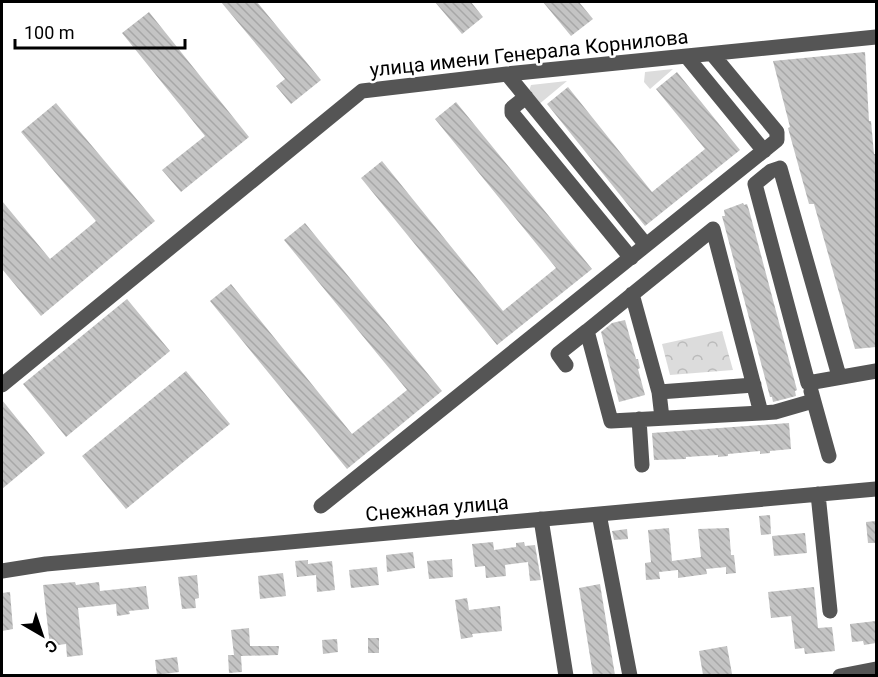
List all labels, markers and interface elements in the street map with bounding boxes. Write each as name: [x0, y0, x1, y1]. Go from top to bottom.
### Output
scale bar: [15, 12, 184, 50]
text: 100 m: [24, 22, 75, 43]
street label: улица имени Генерала Корнилова: [369, 24, 689, 82]
street label: Снежная улица: [364, 490, 510, 526]
north arrow: [12, 605, 72, 665]
text: С: [41, 636, 61, 657]

